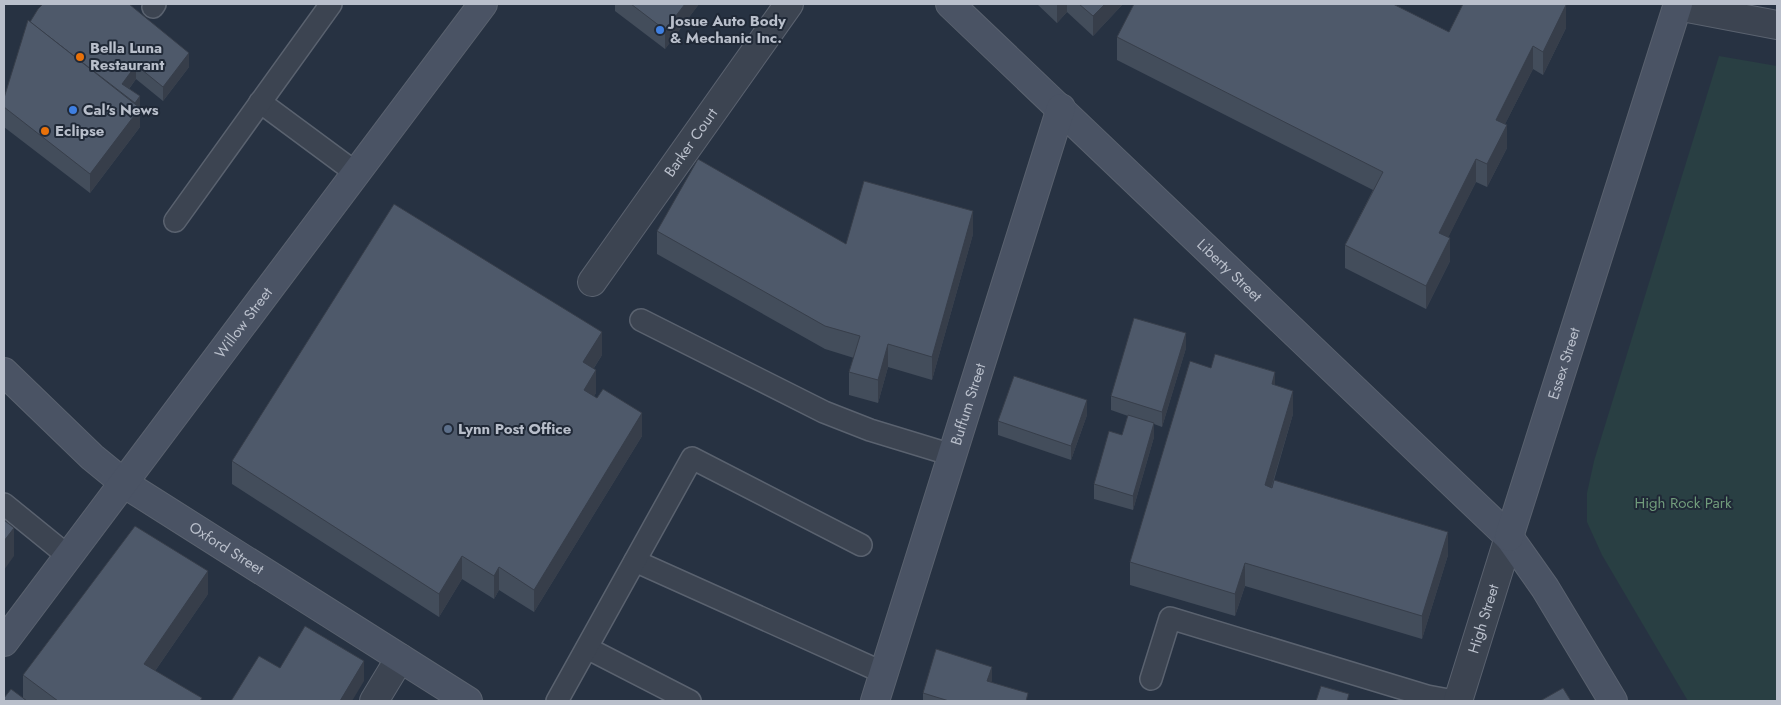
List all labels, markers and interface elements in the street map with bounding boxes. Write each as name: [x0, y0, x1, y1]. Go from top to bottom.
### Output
place label: Josue Auto Body & Mechanic Inc.: [667, 10, 786, 49]
marker: Josue Auto Body & Mechanic Inc.: [654, 24, 666, 36]
place label: Bella Luna Restaurant: [90, 37, 164, 76]
marker: Bella Luna Restaurant: [74, 51, 86, 63]
place label: Cal's News: [83, 99, 159, 121]
street label: Barker Court: [659, 103, 723, 181]
marker: Cal's News: [67, 104, 79, 116]
place label: Eclipse: [55, 120, 105, 142]
marker: Eclipse: [39, 125, 51, 137]
street label: Liberty Street: [1192, 234, 1267, 307]
street label: Willow Street: [209, 282, 278, 363]
street label: Essex Street: [1542, 324, 1586, 402]
street label: Buffum Street: [945, 360, 991, 448]
place label: Lynn Post Office: [458, 418, 572, 440]
marker: Lynn Post Office: [442, 423, 454, 435]
park label: High Rock Park: [1634, 492, 1732, 514]
street label: Oxford Street: [185, 516, 268, 580]
street label: High Street: [1462, 581, 1505, 656]

